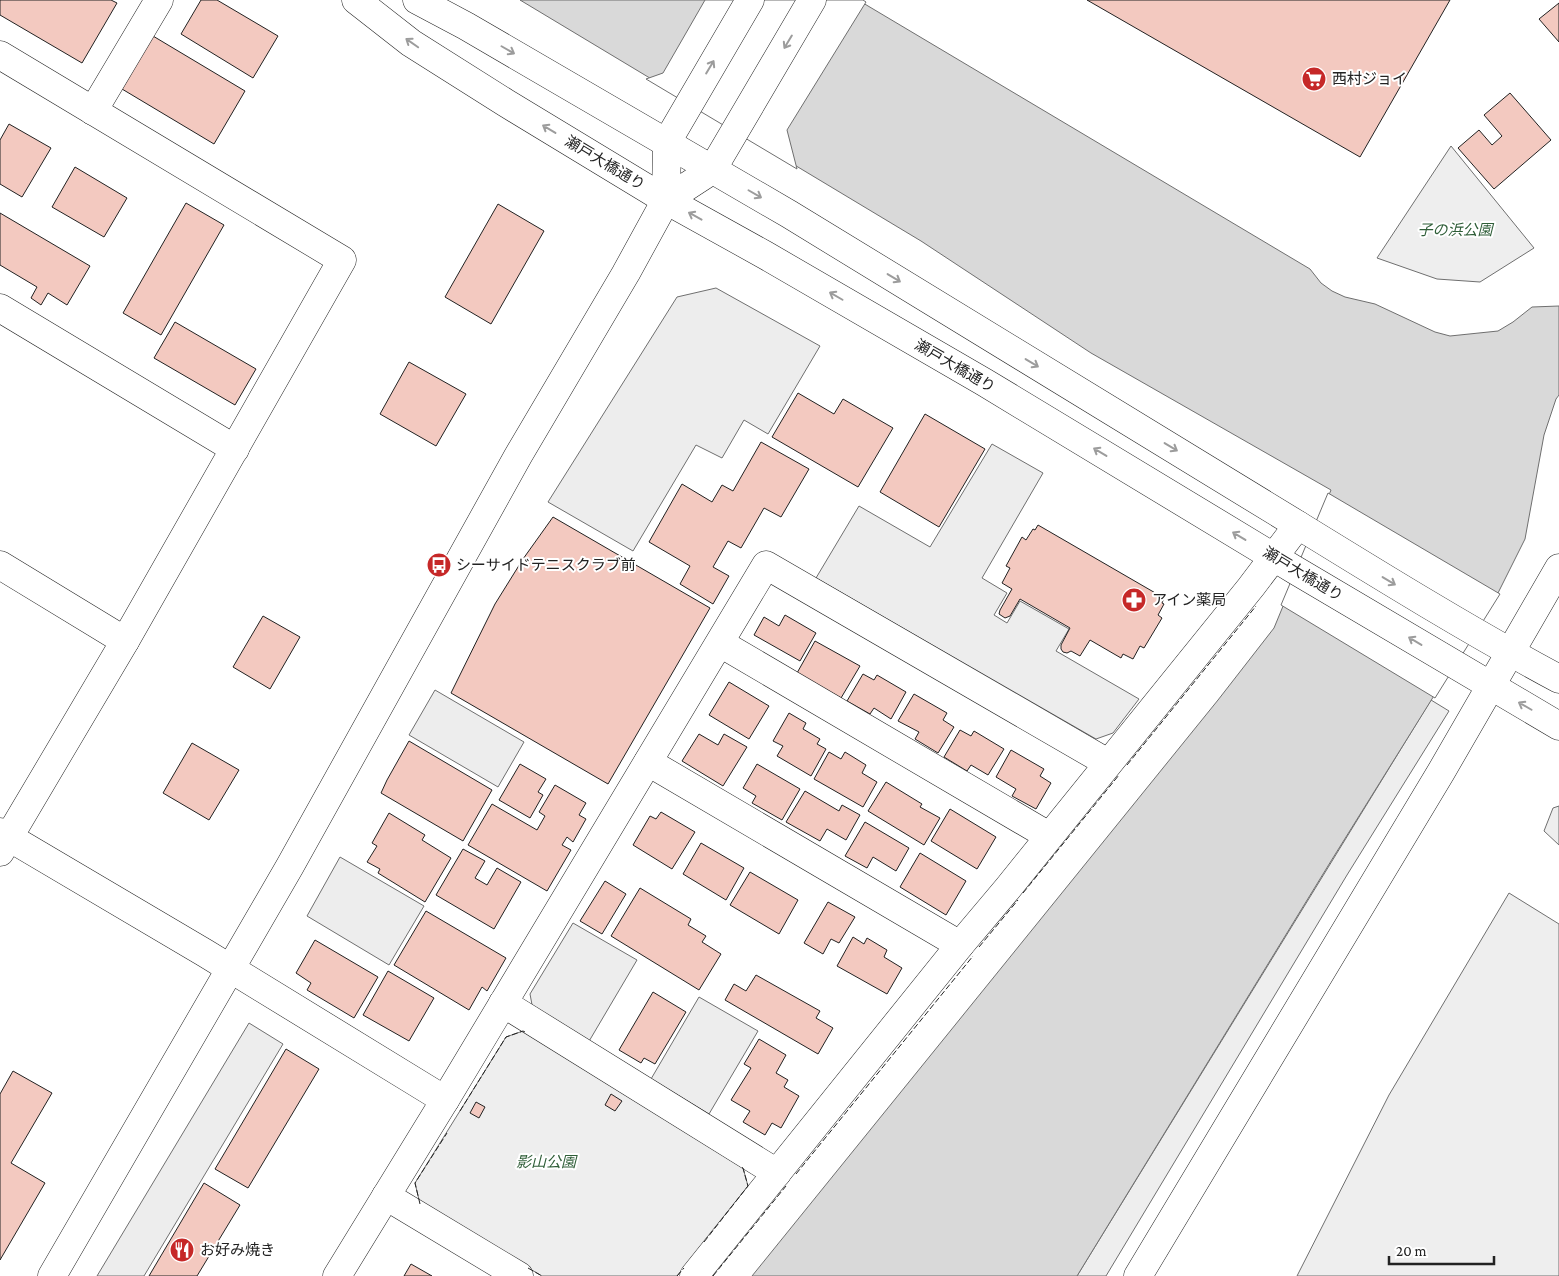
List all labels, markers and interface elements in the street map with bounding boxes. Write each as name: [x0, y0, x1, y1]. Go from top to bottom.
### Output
one-way arrow: [782, 34, 792, 48]
one-way arrow: [405, 38, 419, 48]
one-way arrow: [500, 46, 515, 56]
one-way arrow: [705, 61, 715, 75]
supermarket icon: 西村ジョイ: [1301, 66, 1327, 92]
place label: 西村ジョイ: [1332, 70, 1407, 87]
one-way arrow: [543, 124, 557, 134]
street label: 瀬戸大橋通り: [562, 133, 648, 193]
one-way arrow: [747, 190, 761, 200]
one-way arrow: [687, 211, 702, 221]
park label: 子の浜公園: [1417, 222, 1494, 238]
one-way arrow: [886, 274, 900, 284]
one-way arrow: [829, 291, 844, 300]
street label: 瀬戸大橋通り: [912, 337, 998, 395]
one-way arrow: [1025, 358, 1039, 368]
one-way arrow: [1164, 443, 1178, 453]
one-way arrow: [1093, 446, 1107, 456]
one-way arrow: [1232, 530, 1246, 540]
street label: 瀬戸大橋通り: [1260, 544, 1346, 604]
bus stop icon: シーサイドテニスクラブ前: [426, 552, 452, 578]
place label: シーサイドテニスクラブ前: [456, 557, 636, 573]
one-way arrow: [1381, 576, 1395, 586]
pharmacy icon: アイン薬局: [1121, 587, 1147, 613]
place label: アイン薬局: [1152, 592, 1226, 608]
one-way arrow: [1409, 636, 1423, 646]
one-way arrow: [1518, 701, 1533, 711]
park label: 影山公園: [516, 1154, 578, 1170]
scale bar: [1389, 1234, 1494, 1266]
restaurant icon: お好み焼き: [169, 1237, 195, 1263]
place label: お好み焼き: [200, 1242, 275, 1258]
text: 20 m: [1396, 1243, 1427, 1259]

